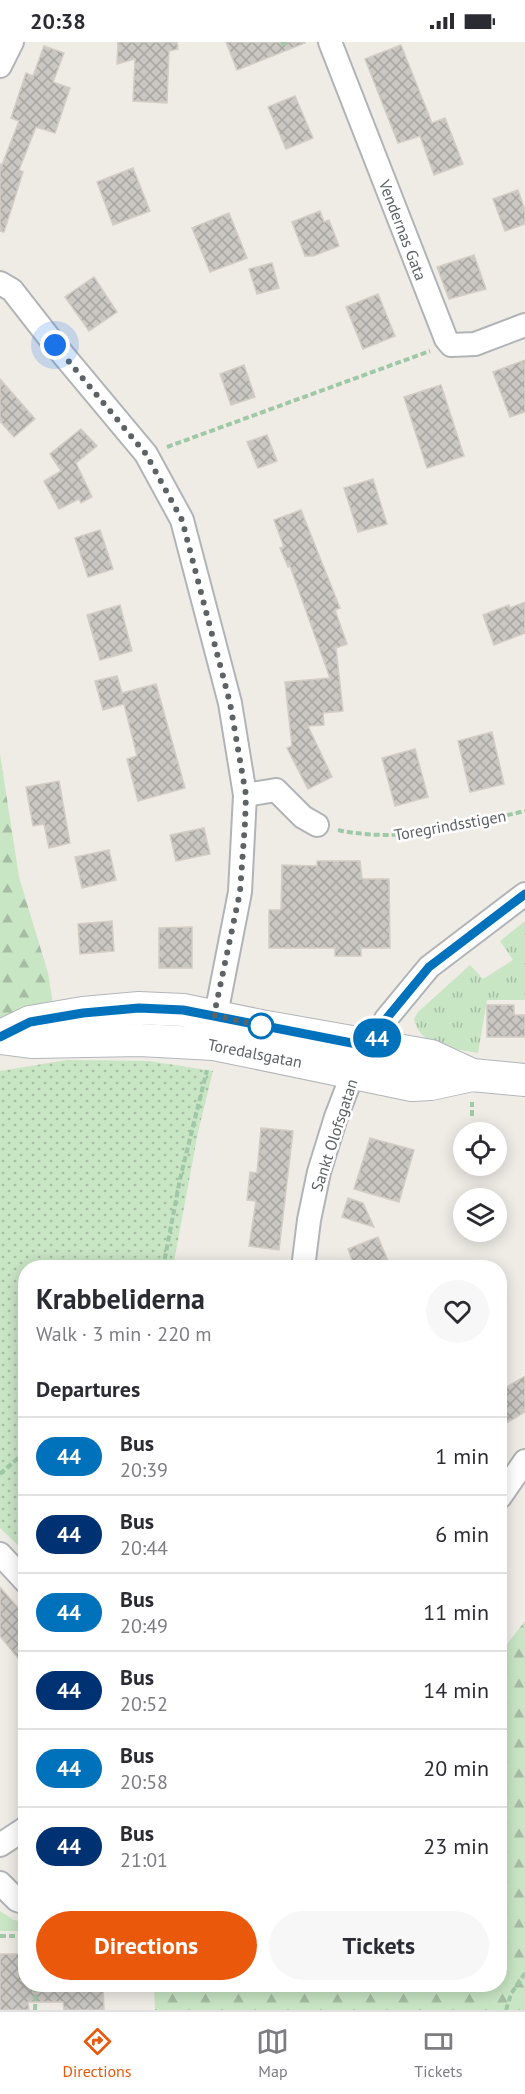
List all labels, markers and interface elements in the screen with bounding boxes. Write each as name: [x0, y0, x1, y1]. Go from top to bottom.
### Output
text: 20:38: [30, 7, 86, 35]
street label: Vendernas Gata: [374, 176, 431, 283]
your location: [40, 330, 70, 360]
street label: Toregrindsstigen: [393, 805, 507, 845]
unlabelled marker: [248, 1013, 274, 1039]
line badge: 44: [350, 1018, 404, 1058]
text: 44: [365, 1025, 389, 1052]
street label: Toredalsgatan: [206, 1034, 304, 1072]
street label: Sankt Olofsgatan: [306, 1076, 362, 1194]
map controls: [453, 1122, 507, 1242]
button: locate: [453, 1122, 507, 1176]
button: layers: [453, 1188, 507, 1242]
text: Krabbeliderna: [36, 1280, 205, 1317]
button: heart: [426, 1280, 489, 1343]
text: Walk · 3 min · 220 m: [36, 1321, 212, 1347]
text: Departures: [36, 1375, 140, 1403]
text: Bus: [120, 1429, 154, 1457]
text: 1 min: [435, 1442, 489, 1470]
text: 44: [57, 1443, 81, 1470]
text: 20:39: [120, 1457, 168, 1483]
text: Bus: [120, 1507, 154, 1535]
text: 6 min: [435, 1520, 489, 1548]
text: 44: [57, 1521, 81, 1548]
text: 20:44: [120, 1535, 168, 1561]
text: Bus: [120, 1585, 154, 1613]
text: 11 min: [423, 1598, 489, 1626]
text: 44: [57, 1599, 81, 1626]
text: 20:49: [120, 1613, 168, 1639]
text: Bus: [120, 1663, 154, 1691]
text: 14 min: [423, 1676, 489, 1704]
text: 44: [57, 1677, 81, 1704]
text: 20:52: [120, 1691, 168, 1717]
text: Bus: [120, 1741, 154, 1769]
text: 20 min: [423, 1754, 489, 1782]
text: 44: [57, 1755, 81, 1782]
text: 20:58: [120, 1769, 168, 1795]
text: Bus: [120, 1819, 154, 1847]
text: 23 min: [423, 1832, 489, 1860]
text: 44: [57, 1833, 81, 1860]
text: 21:01: [120, 1847, 168, 1873]
button: Directions: [36, 1911, 257, 1980]
button: Tickets: [269, 1911, 489, 1980]
tab: Directions: [62, 2025, 132, 2081]
tab: Map: [256, 2025, 289, 2081]
tab: Tickets: [414, 2025, 463, 2081]

